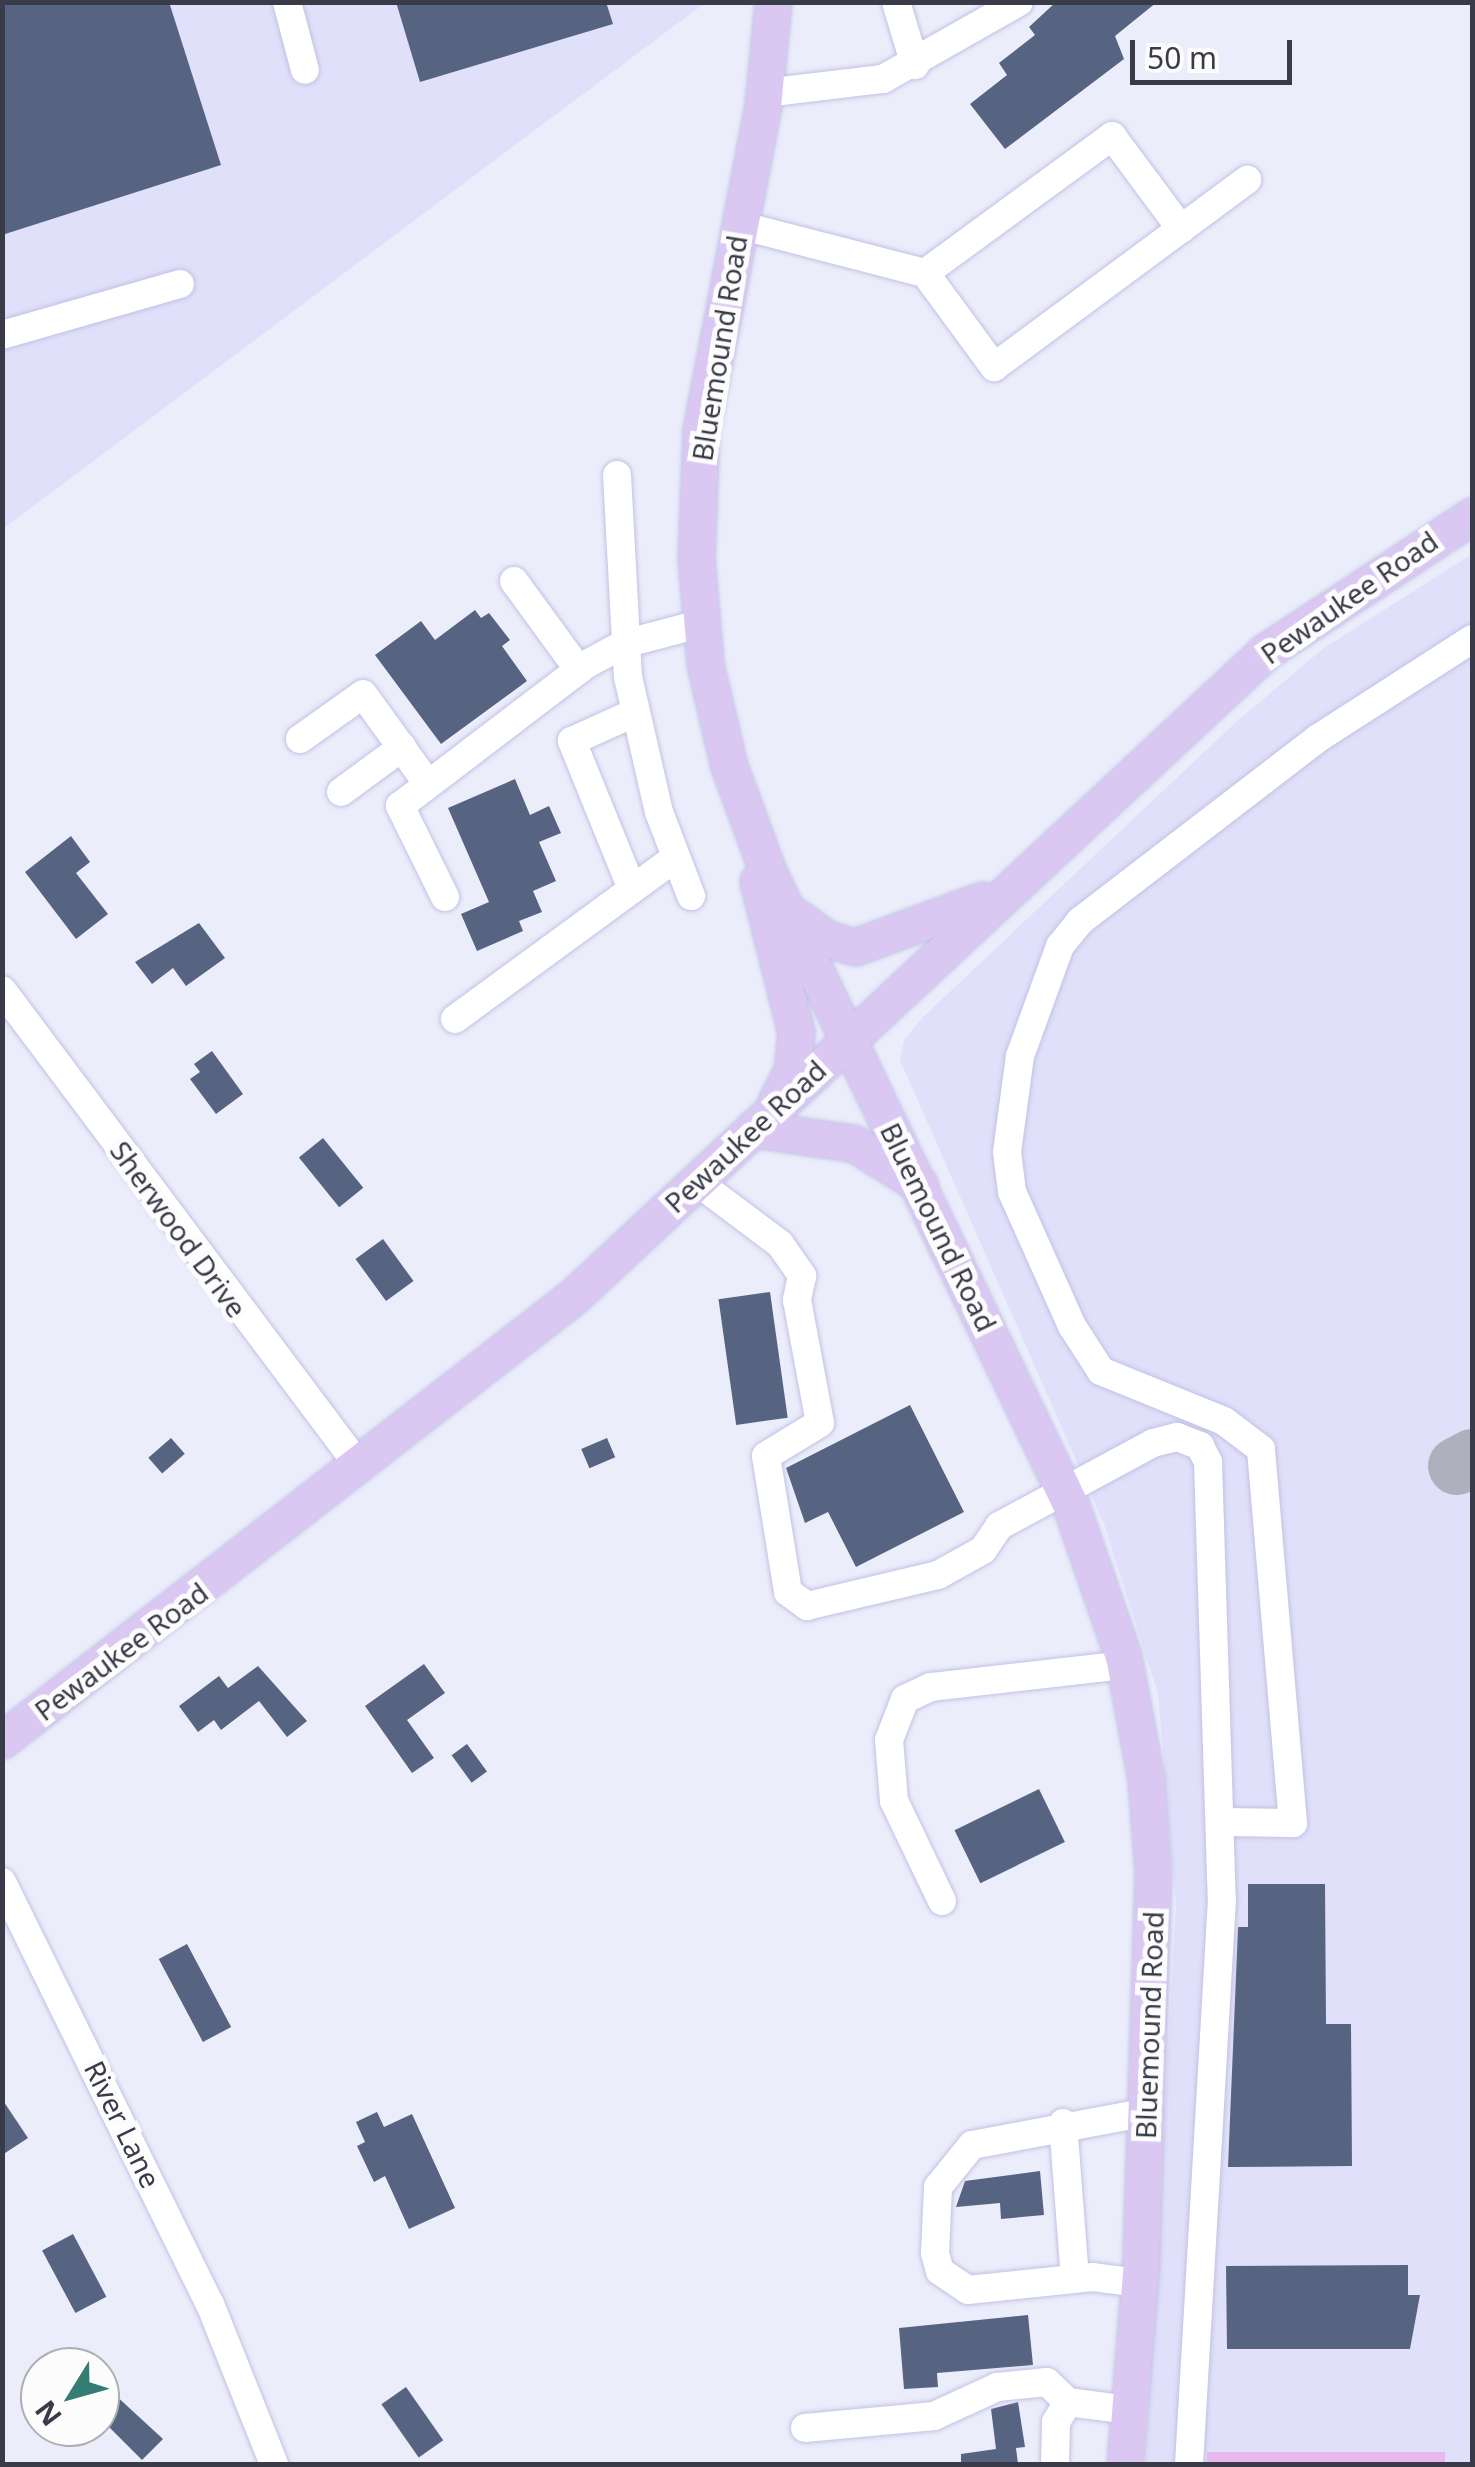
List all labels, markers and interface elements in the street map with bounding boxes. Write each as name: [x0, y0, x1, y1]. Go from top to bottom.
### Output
scale bar: [1135, 20, 1298, 82]
text: 50 m: [1147, 37, 1217, 78]
street label: Bluemound Road: [685, 233, 753, 463]
street label: Pewaukee Road: [1254, 524, 1444, 670]
street label: Pewaukee Road: [657, 1053, 833, 1219]
street label: Bluemound Road: [874, 1117, 1004, 1337]
street label: Sherwood Drive: [104, 1134, 254, 1324]
street label: Pewaukee Road: [28, 1575, 214, 1727]
street label: Bluemound Road: [1128, 1910, 1170, 2140]
street label: River Lane: [78, 2055, 168, 2193]
north arrow: [20, 2347, 120, 2447]
text: N: [26, 2393, 70, 2434]

